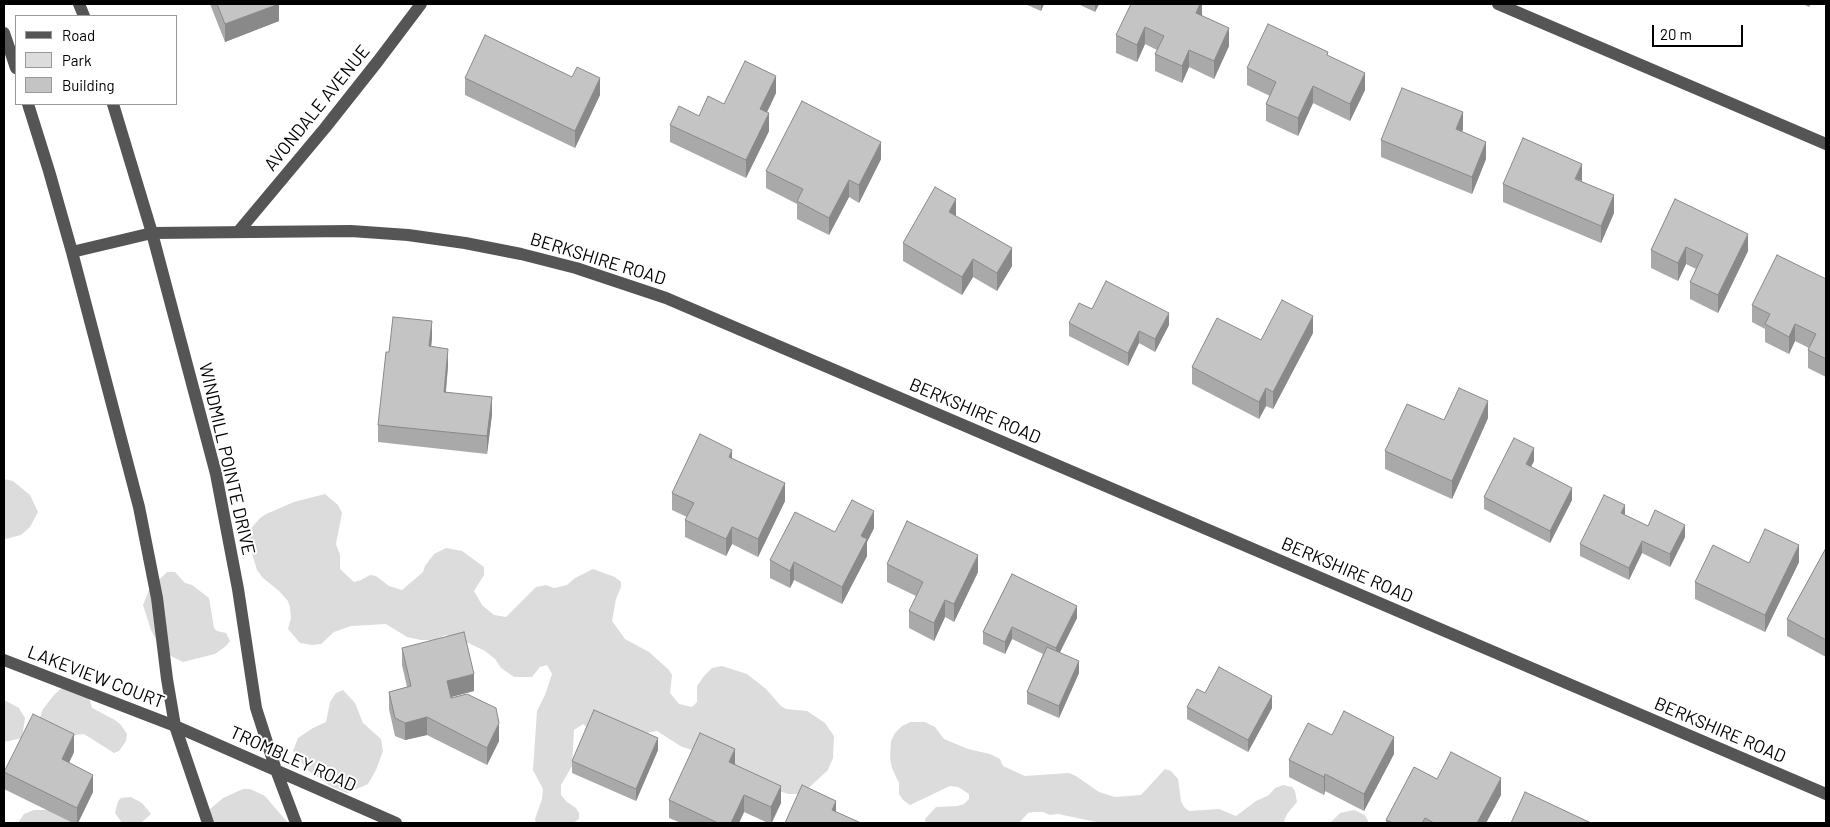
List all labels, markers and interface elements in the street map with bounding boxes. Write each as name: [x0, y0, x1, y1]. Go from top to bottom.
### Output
legend: [15, 15, 178, 105]
scale bar: [1655, 15, 1746, 47]
text: 20 m: [1660, 25, 1692, 43]
text: Road: [62, 26, 95, 44]
street label: AVONDALE AVENUE: [260, 41, 374, 175]
text: Park: [62, 51, 91, 69]
text: Building: [62, 76, 115, 94]
street label: BERKSHIRE ROAD: [528, 228, 668, 290]
street label: WINDMILL POINTE DRIVE: [194, 361, 260, 557]
street label: BERKSHIRE ROAD: [906, 374, 1044, 448]
street label: BERKSHIRE ROAD: [1278, 533, 1416, 607]
street label: LAKEVIEW COURT: [25, 641, 167, 713]
street label: BERKSHIRE ROAD: [1651, 693, 1789, 767]
street label: TROMBLEY ROAD: [227, 722, 359, 796]

